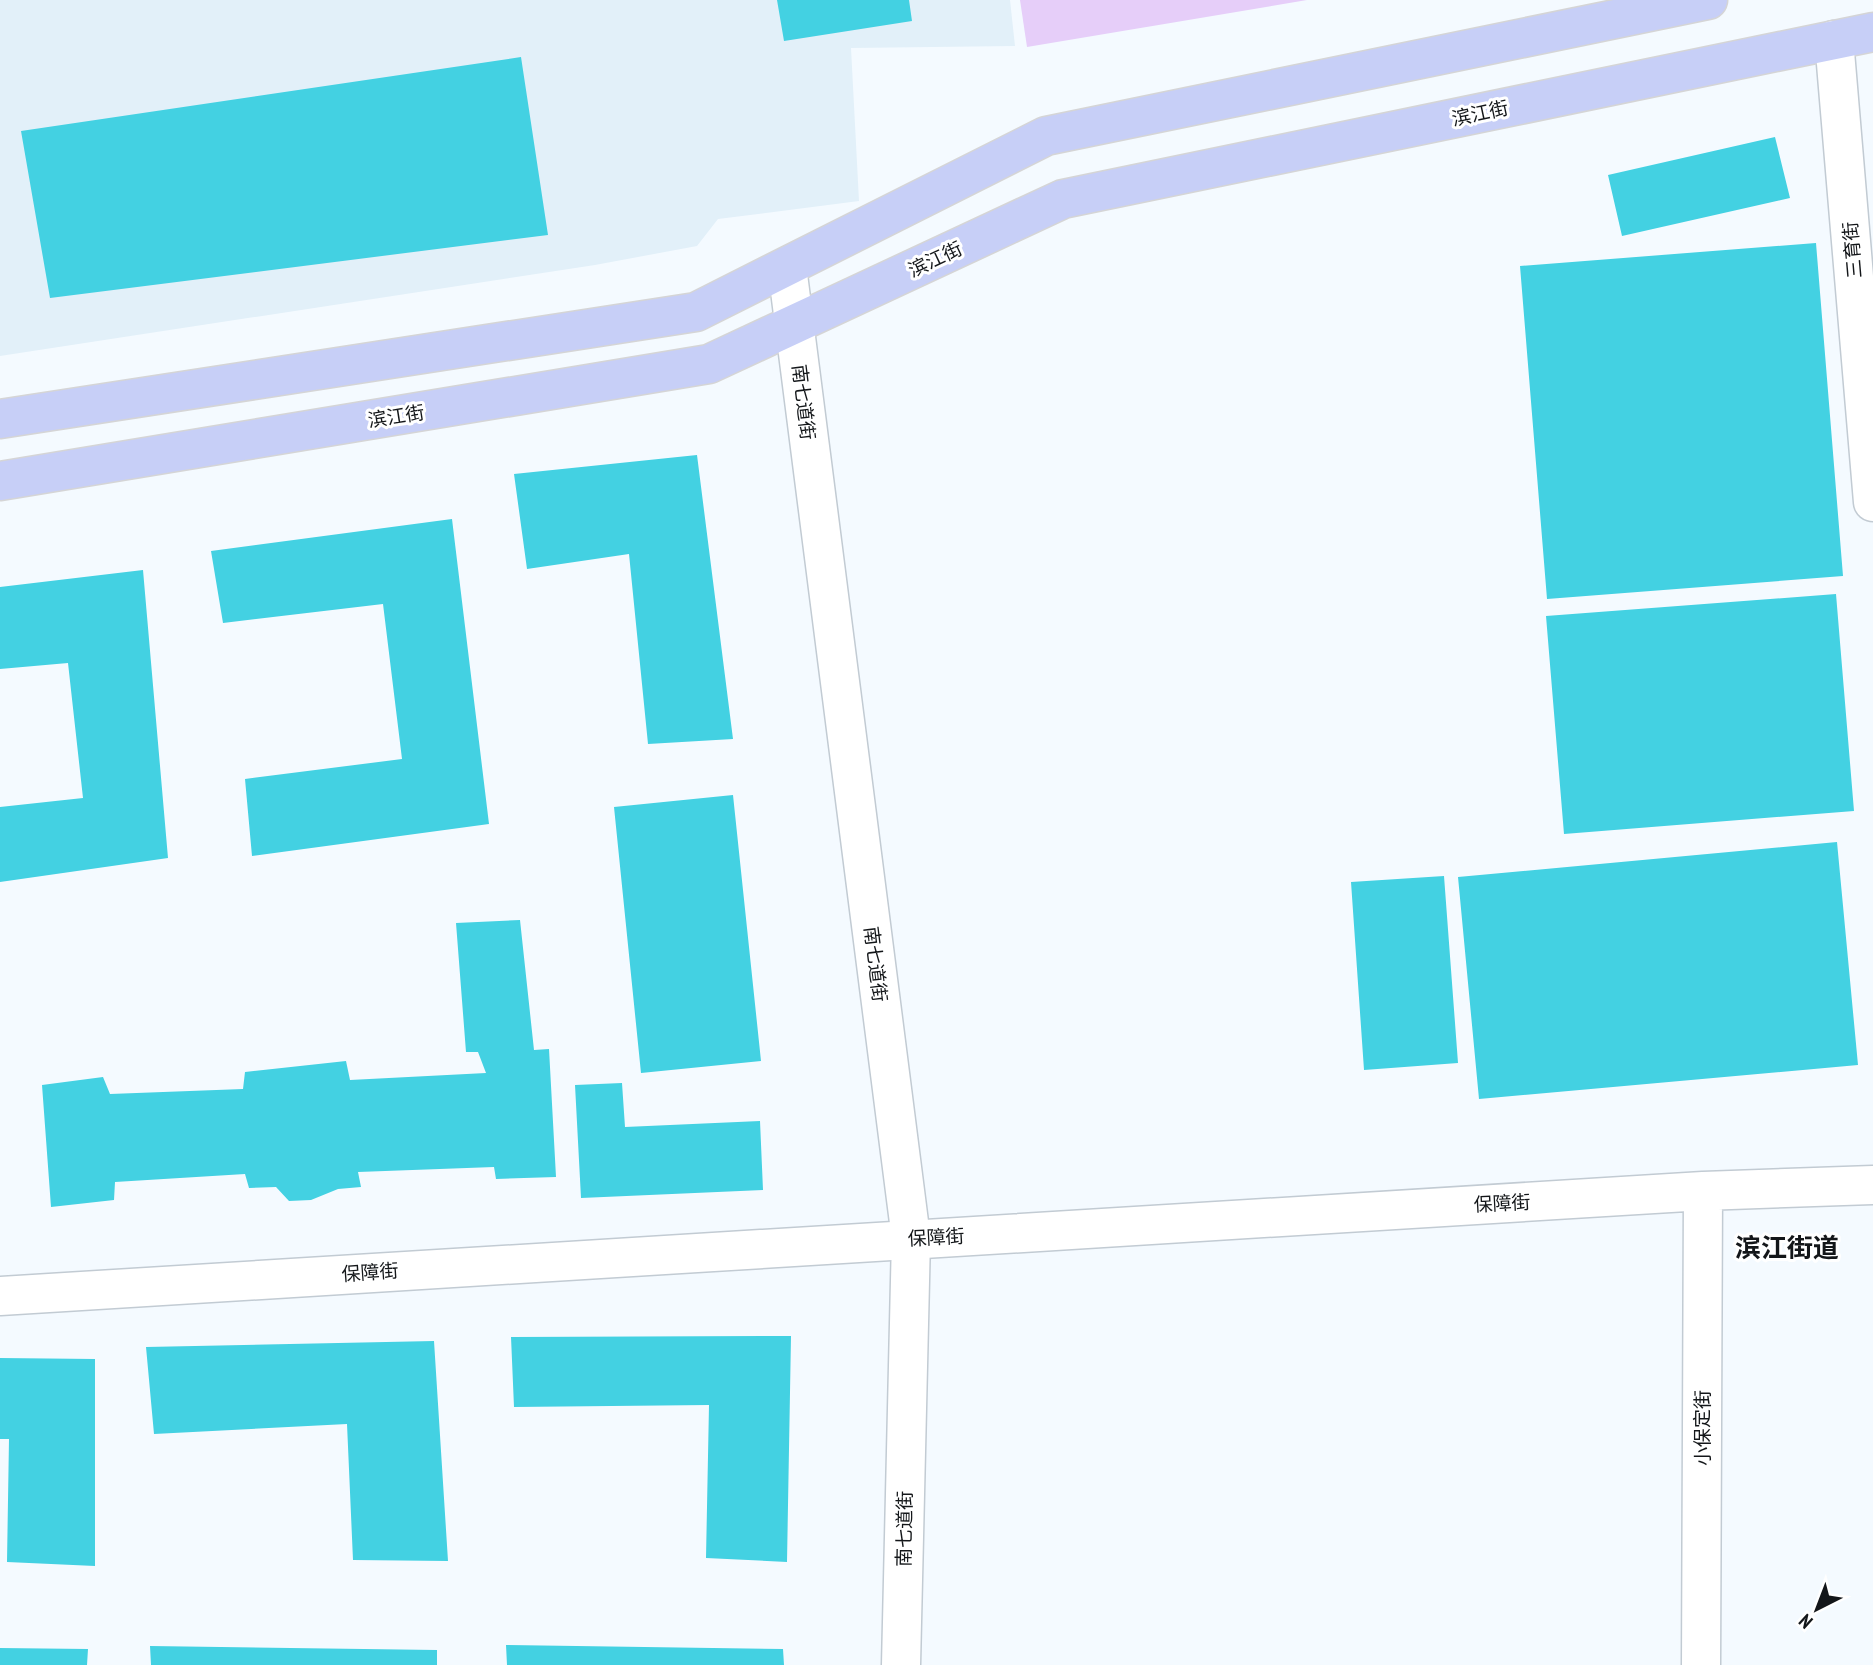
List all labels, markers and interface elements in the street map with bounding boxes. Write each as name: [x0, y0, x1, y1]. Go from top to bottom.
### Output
street label: 滨江街: [1450, 95, 1510, 131]
street label: 三育街: [1838, 221, 1866, 279]
street label: 滨江街: [904, 236, 966, 282]
street label: 南七道街: [787, 363, 821, 441]
street label: 滨江街: [366, 400, 426, 432]
street label: 南七道街: [859, 925, 893, 1003]
street label: 保障街: [1473, 1190, 1531, 1216]
street label: 保障街: [907, 1224, 965, 1250]
district label: 滨江街道: [1735, 1231, 1839, 1264]
street label: 保障街: [341, 1258, 399, 1286]
street label: 小保定街: [1690, 1390, 1714, 1466]
street label: 南七道街: [891, 1491, 917, 1567]
north arrow: [1782, 1574, 1852, 1644]
text: N: [1794, 1609, 1817, 1634]

